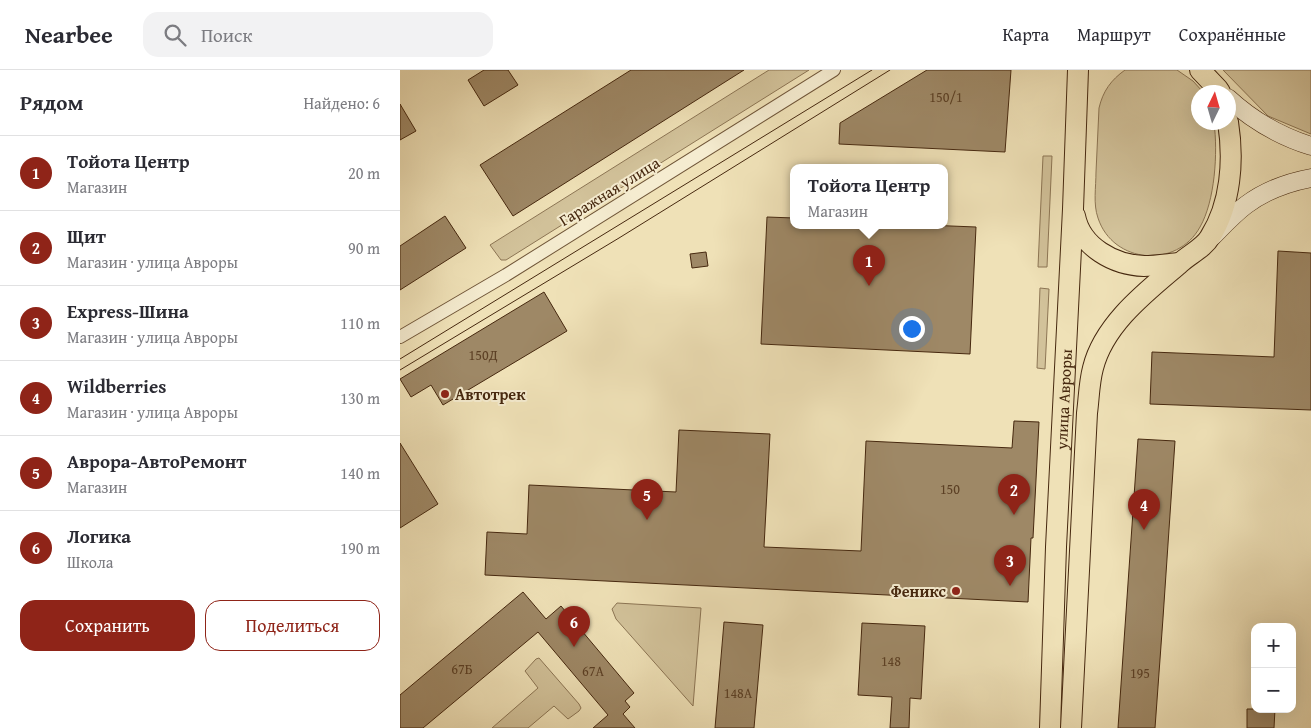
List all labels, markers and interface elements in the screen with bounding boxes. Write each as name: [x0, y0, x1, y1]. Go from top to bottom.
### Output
search box: [143, 12, 493, 57]
text: Nearbee: [25, 17, 113, 52]
icon: search: [161, 21, 189, 49]
text: Поиск: [201, 21, 253, 49]
text: Карта: [1003, 21, 1049, 48]
text: Маршрут: [1077, 21, 1151, 48]
text: Сохранённые: [1179, 21, 1286, 48]
north arrow: [1191, 85, 1236, 130]
text: Рядом: [20, 87, 83, 118]
house number: 150/1: [929, 87, 963, 107]
text: Найдено: 6: [303, 91, 380, 115]
text: Тойота Центр: [67, 147, 189, 175]
street label: Гаражная улица: [554, 150, 664, 232]
text: 1: [32, 161, 40, 185]
text: 20 m: [348, 161, 380, 185]
popup: [790, 164, 948, 229]
text: Тойота Центр: [808, 171, 930, 199]
text: Магазин: [67, 175, 127, 199]
text: Магазин: [808, 199, 868, 223]
text: Щит: [67, 222, 106, 250]
text: 2: [32, 236, 40, 260]
text: 90 m: [348, 236, 380, 260]
pin: 1: [853, 245, 885, 286]
text: Магазин · улица Авроры: [67, 250, 238, 274]
text: Express-Шина: [67, 297, 189, 325]
text: 3: [32, 311, 40, 335]
text: 110 m: [340, 311, 380, 335]
your location: [899, 316, 925, 342]
text: Магазин · улица Авроры: [67, 325, 238, 349]
house number: 150Д: [468, 345, 498, 365]
street label: улица Авроры: [1049, 348, 1078, 451]
text: Wildberries: [67, 372, 166, 400]
place label: Автотрек: [455, 382, 526, 406]
text: 4: [32, 386, 40, 410]
text: 130 m: [340, 386, 380, 410]
marker: Автотрек: [439, 388, 451, 400]
text: Магазин · улица Авроры: [67, 400, 238, 424]
text: Аврора-АвтоРемонт: [67, 447, 246, 475]
text: 5: [32, 461, 40, 485]
text: 140 m: [340, 461, 380, 485]
pin: 2: [998, 474, 1030, 515]
text: Магазин: [67, 475, 127, 499]
pin: 5: [631, 479, 663, 520]
house number: 150: [940, 479, 960, 499]
pin: 4: [1128, 489, 1160, 530]
text: Логика: [67, 522, 131, 550]
text: 6: [32, 536, 40, 560]
text: 190 m: [340, 536, 380, 560]
pin: 3: [994, 545, 1026, 586]
text: Школа: [67, 550, 113, 574]
place label: Феникс: [891, 579, 947, 603]
marker: Феникс: [950, 585, 962, 597]
button: Сохранить: [20, 600, 195, 651]
button: Поделиться: [205, 600, 380, 651]
pin: 6: [558, 606, 590, 647]
map controls: [1251, 623, 1296, 713]
button: +: [1251, 623, 1296, 668]
house number: 148: [881, 651, 901, 671]
house number: 67Б: [451, 659, 473, 679]
house number: 67А: [582, 661, 604, 681]
house number: 195: [1130, 663, 1150, 683]
button: −: [1251, 668, 1296, 713]
house number: 148А: [724, 683, 753, 703]

